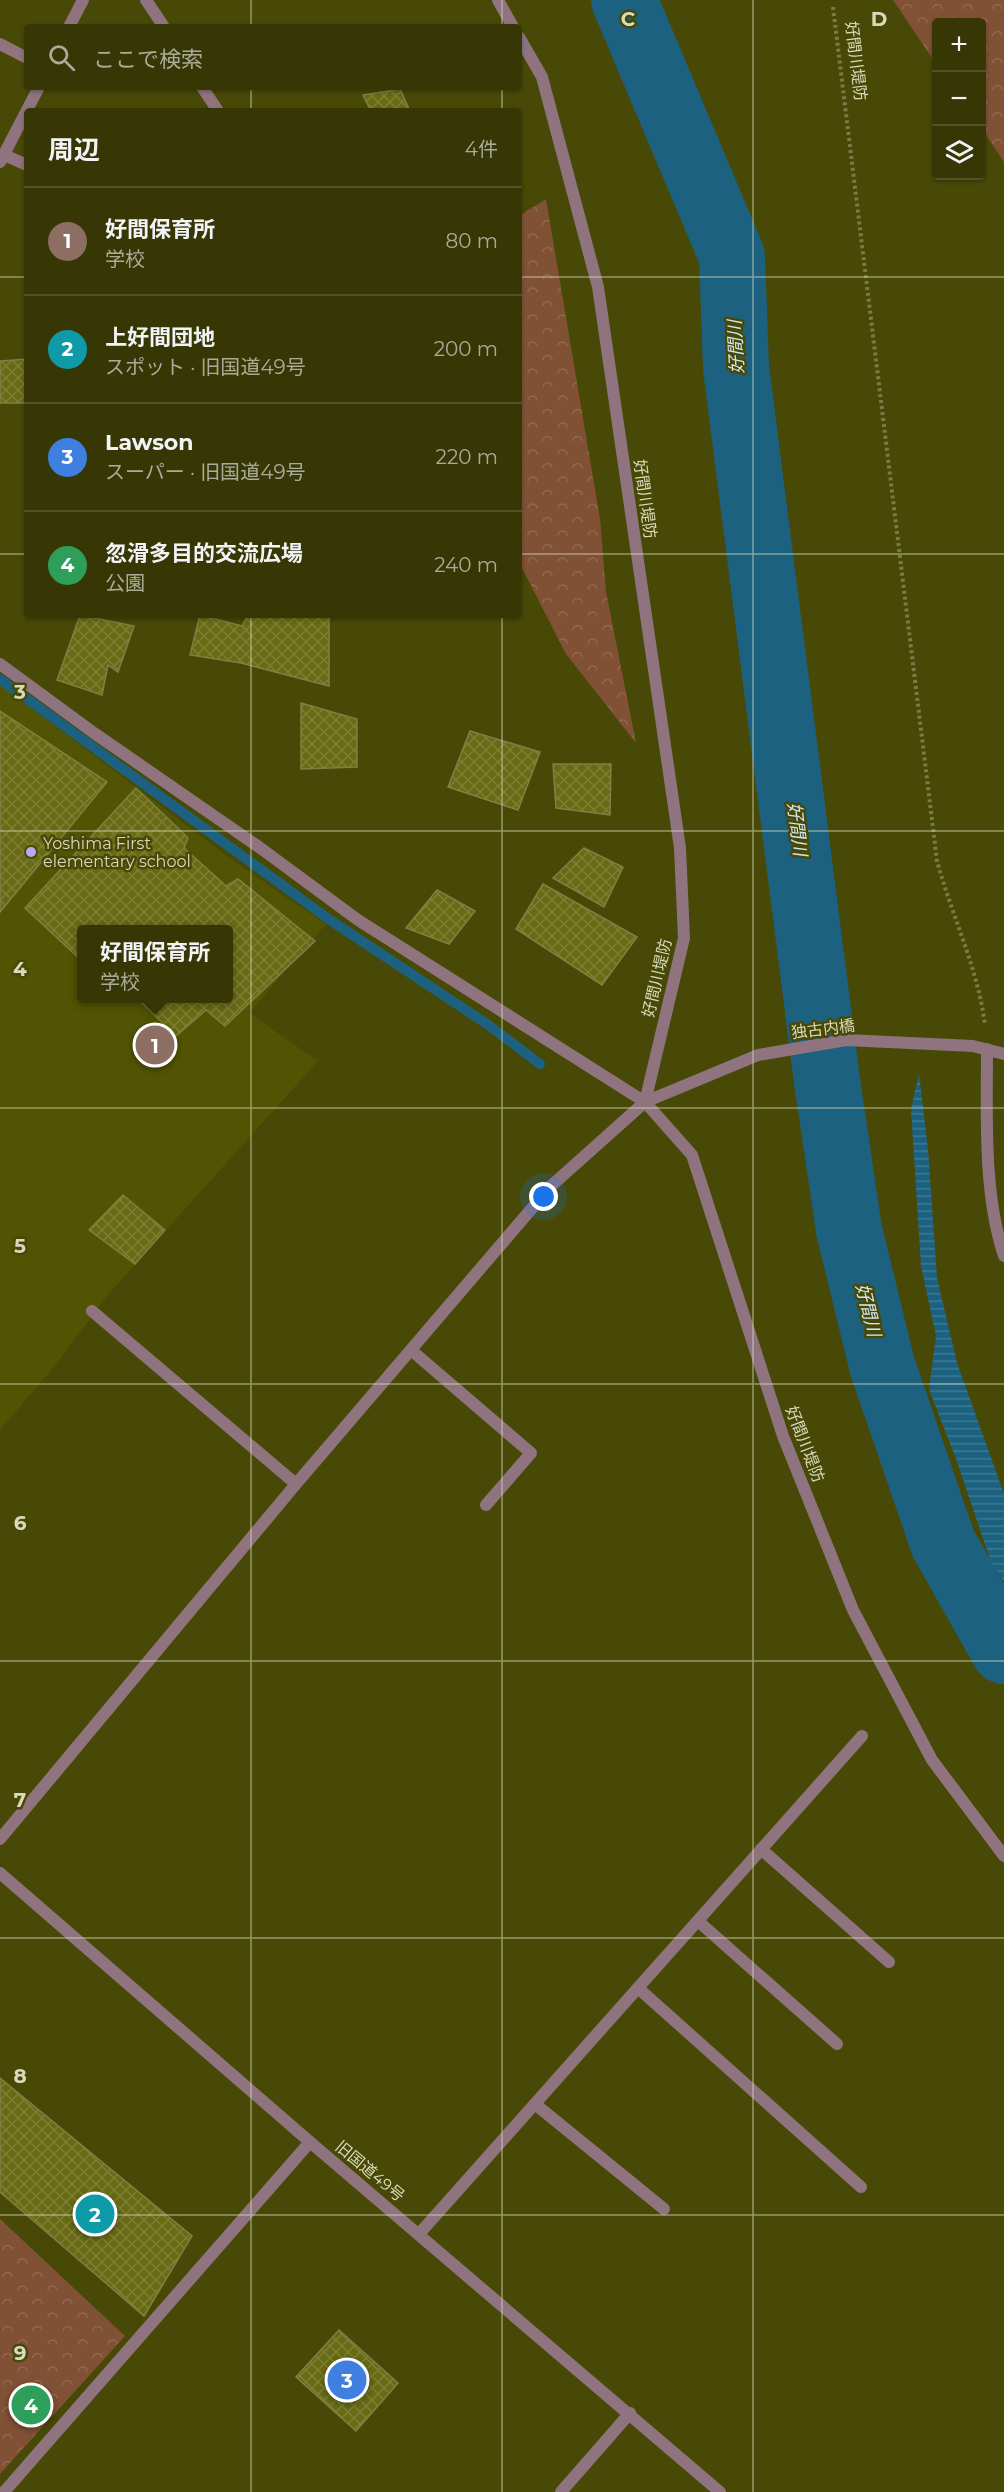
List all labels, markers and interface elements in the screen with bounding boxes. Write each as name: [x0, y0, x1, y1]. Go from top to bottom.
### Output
text: C: [621, 7, 636, 31]
text: D: [871, 7, 887, 31]
map controls: [932, 18, 986, 180]
button: +: [932, 18, 986, 72]
street label: 好間川堤防: [842, 20, 870, 102]
search box: [24, 24, 522, 90]
icon: search: [45, 41, 78, 74]
text: ここで検索: [93, 46, 203, 73]
button: −: [932, 72, 986, 126]
button: layers: [932, 126, 986, 180]
text: 周辺: [48, 134, 100, 166]
text: 4件: [465, 137, 498, 161]
text: 好間保育所: [105, 216, 215, 243]
text: 1: [64, 229, 71, 253]
text: 80 m: [446, 229, 498, 253]
text: 学校: [105, 247, 145, 271]
water label: 好間川: [723, 317, 748, 375]
text: 上好間団地: [105, 324, 215, 351]
text: 2: [62, 337, 73, 361]
text: 200 m: [434, 337, 498, 361]
text: スポット · 旧国道49号: [105, 355, 306, 379]
text: Lawson: [105, 429, 193, 456]
text: 3: [62, 445, 73, 469]
text: 220 m: [436, 445, 498, 469]
street label: 好間川堤防: [630, 458, 660, 540]
text: スーパー · 旧国道49号: [105, 460, 306, 484]
text: 忽滑多目的交流広場: [105, 540, 303, 567]
text: 4: [61, 553, 74, 577]
text: 240 m: [434, 553, 498, 577]
text: 公園: [105, 571, 145, 595]
text: 3: [13, 680, 26, 704]
water label: 好間川: [783, 801, 811, 859]
place label: Yoshima First elementary school: [43, 834, 191, 871]
marker: Yoshima First elementary school: [24, 845, 38, 859]
popup: [77, 925, 233, 1003]
street label: 好間川堤防: [639, 937, 675, 1019]
text: 好間保育所: [100, 939, 210, 966]
text: 4: [13, 957, 27, 981]
text: 学校: [100, 970, 140, 994]
street label: 独古内橋: [790, 1016, 856, 1042]
pin: 1: [136, 1022, 174, 1068]
your location: [529, 1182, 558, 1211]
text: 5: [14, 1234, 26, 1258]
water label: 好間川: [851, 1281, 886, 1341]
street label: 好間川堤防: [782, 1403, 828, 1485]
text: 6: [14, 1511, 27, 1535]
text: 7: [14, 1788, 26, 1812]
text: 8: [13, 2064, 27, 2088]
street label: 旧国道49号: [332, 2137, 408, 2205]
pin: 2: [76, 2192, 115, 2236]
text: 9: [14, 2341, 26, 2365]
pin: 3: [328, 2358, 366, 2402]
pin: 4: [12, 2382, 51, 2428]

